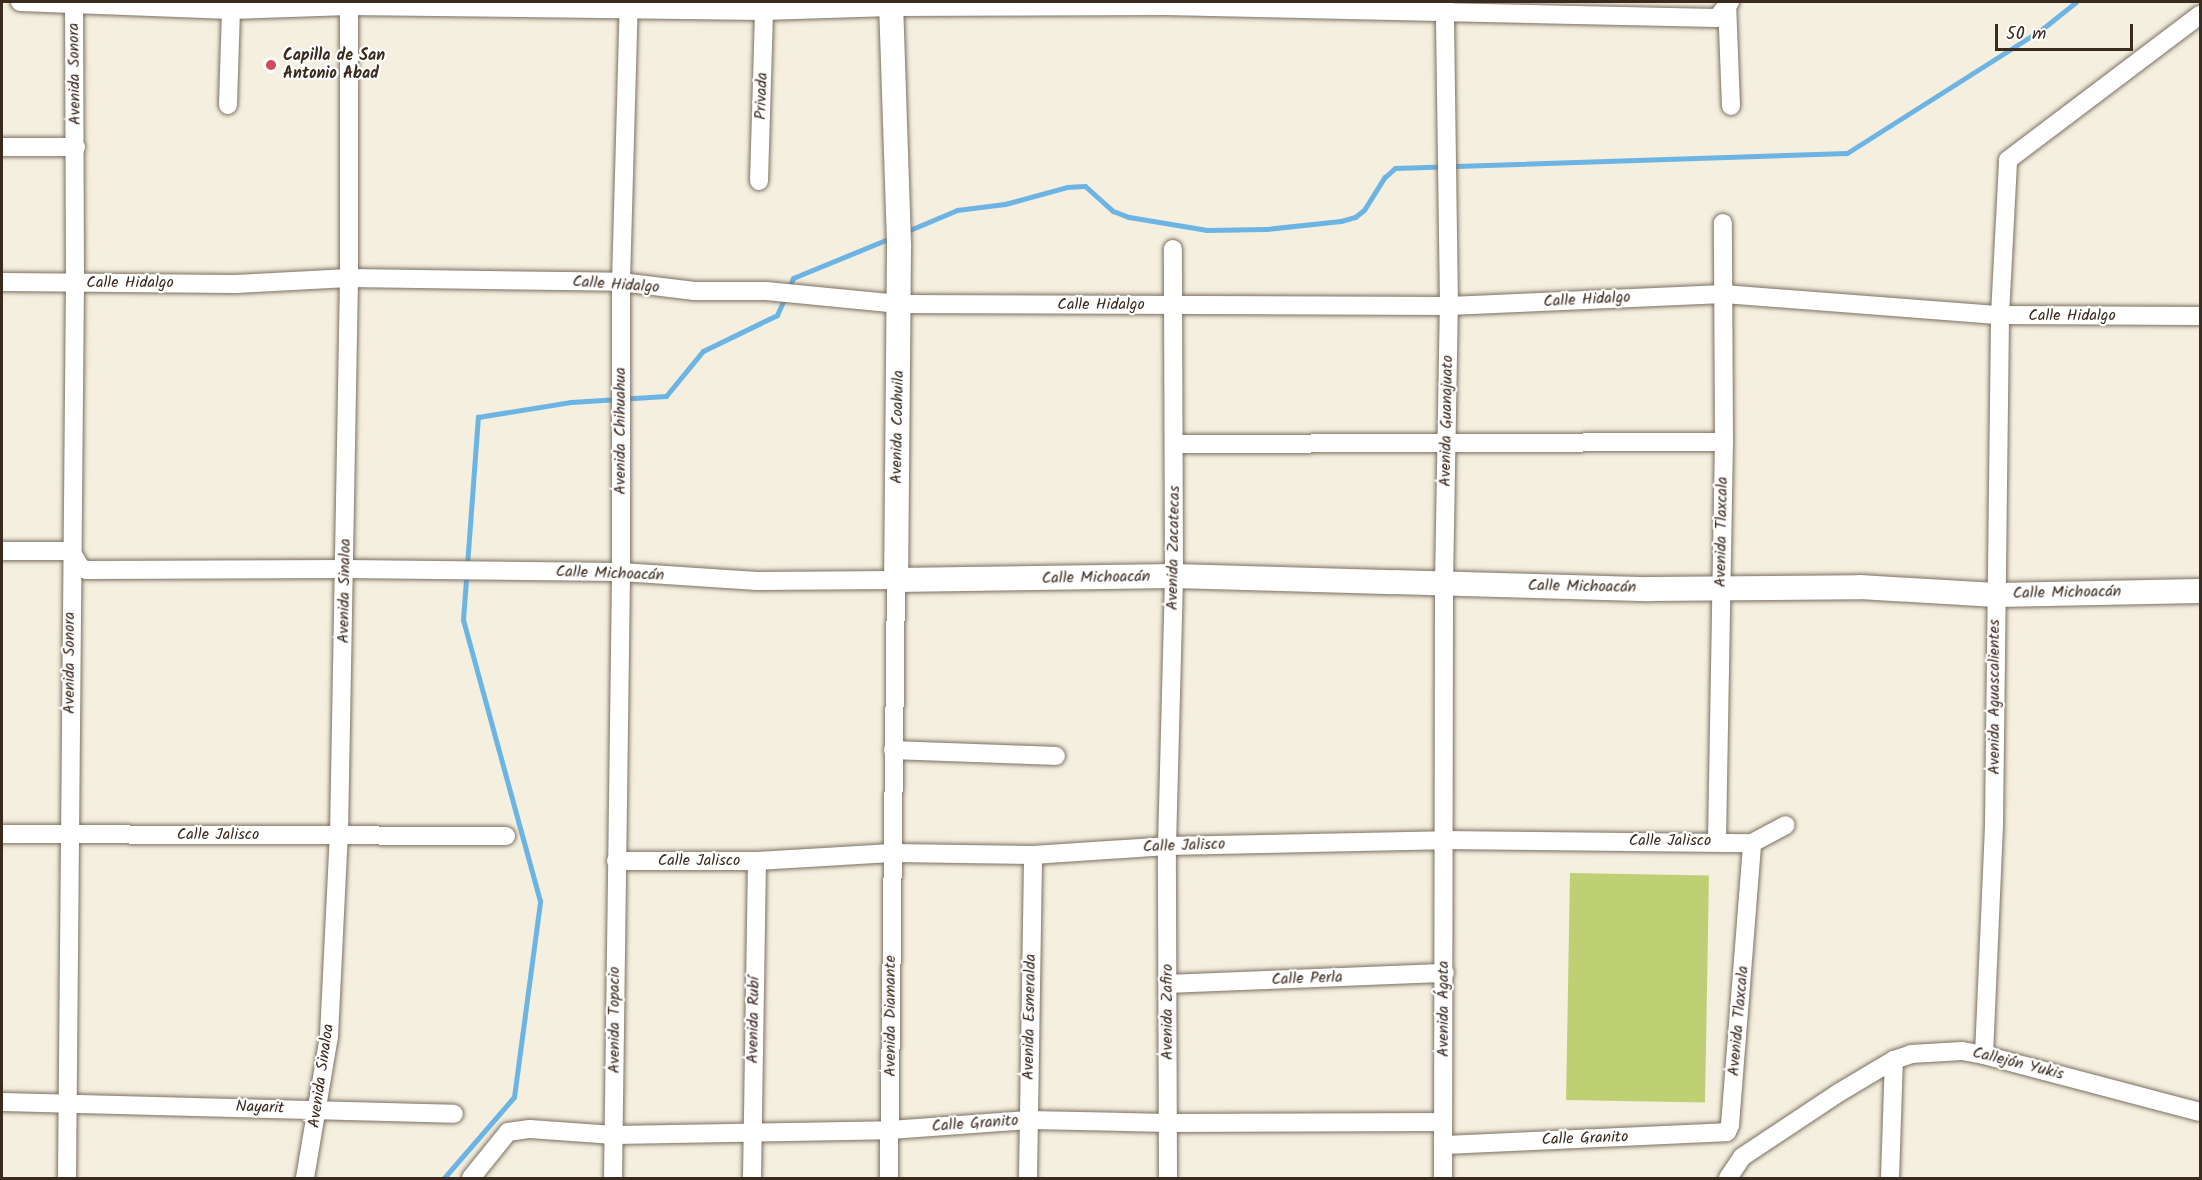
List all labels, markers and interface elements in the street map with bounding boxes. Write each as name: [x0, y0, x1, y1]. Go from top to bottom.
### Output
scale bar: [1998, 12, 2136, 50]
text: 50 m: [2006, 20, 2046, 49]
street label: Avenida Sonora: [65, 23, 85, 125]
place label: Capilla de San Antonio Abad: [283, 46, 385, 84]
marker: Capilla de San Antonio Abad: [264, 58, 278, 72]
street label: Privada: [752, 72, 772, 120]
street label: Calle Hidalgo: [572, 272, 660, 298]
street label: Calle Hidalgo: [86, 273, 174, 293]
street label: Calle Hidalgo: [1543, 288, 1631, 312]
street label: Calle Hidalgo: [1057, 295, 1145, 315]
street label: Calle Hidalgo: [2028, 306, 2116, 326]
street label: Avenida Guanajuato: [1436, 355, 1458, 487]
street label: Avenida Chihuahua: [611, 367, 631, 495]
street label: Avenida Coahuila: [887, 370, 909, 484]
street label: Avenida Tlaxcala: [1711, 476, 1733, 588]
street label: Avenida Zacatecas: [1163, 485, 1185, 611]
street label: Avenida Sinaloa: [334, 538, 356, 644]
street label: Calle Michoacán: [555, 563, 665, 585]
street label: Calle Michoacán: [1042, 567, 1150, 589]
street label: Calle Michoacán: [1528, 576, 1636, 598]
street label: Calle Michoacán: [2013, 582, 2121, 604]
street label: Avenida Sonora: [60, 612, 80, 714]
street label: Avenida Aguascalientes: [1985, 619, 2005, 775]
street label: Calle Jalisco: [177, 825, 259, 845]
street label: Calle Jalisco: [1629, 831, 1711, 851]
street label: Calle Jalisco: [1142, 835, 1226, 857]
street label: Calle Jalisco: [658, 851, 740, 871]
street label: Avenida Esmeralda: [1019, 954, 1041, 1080]
street label: Avenida Diamante: [881, 955, 901, 1077]
street label: Avenida Ágata: [1434, 961, 1454, 1057]
street label: Avenida Zafiro: [1158, 964, 1178, 1060]
street label: Avenida Tlaxcala: [1725, 965, 1753, 1077]
street label: Avenida Topacio: [605, 966, 625, 1074]
street label: Calle Perla: [1271, 968, 1343, 990]
street label: Avenida Rubí: [744, 976, 764, 1064]
street label: Avenida Sinaloa: [305, 1023, 339, 1129]
street label: Callejón Yukis: [1970, 1043, 2066, 1085]
street label: Nayarit: [235, 1098, 285, 1118]
street label: Calle Granito: [931, 1111, 1019, 1137]
street label: Calle Granito: [1541, 1128, 1629, 1150]

